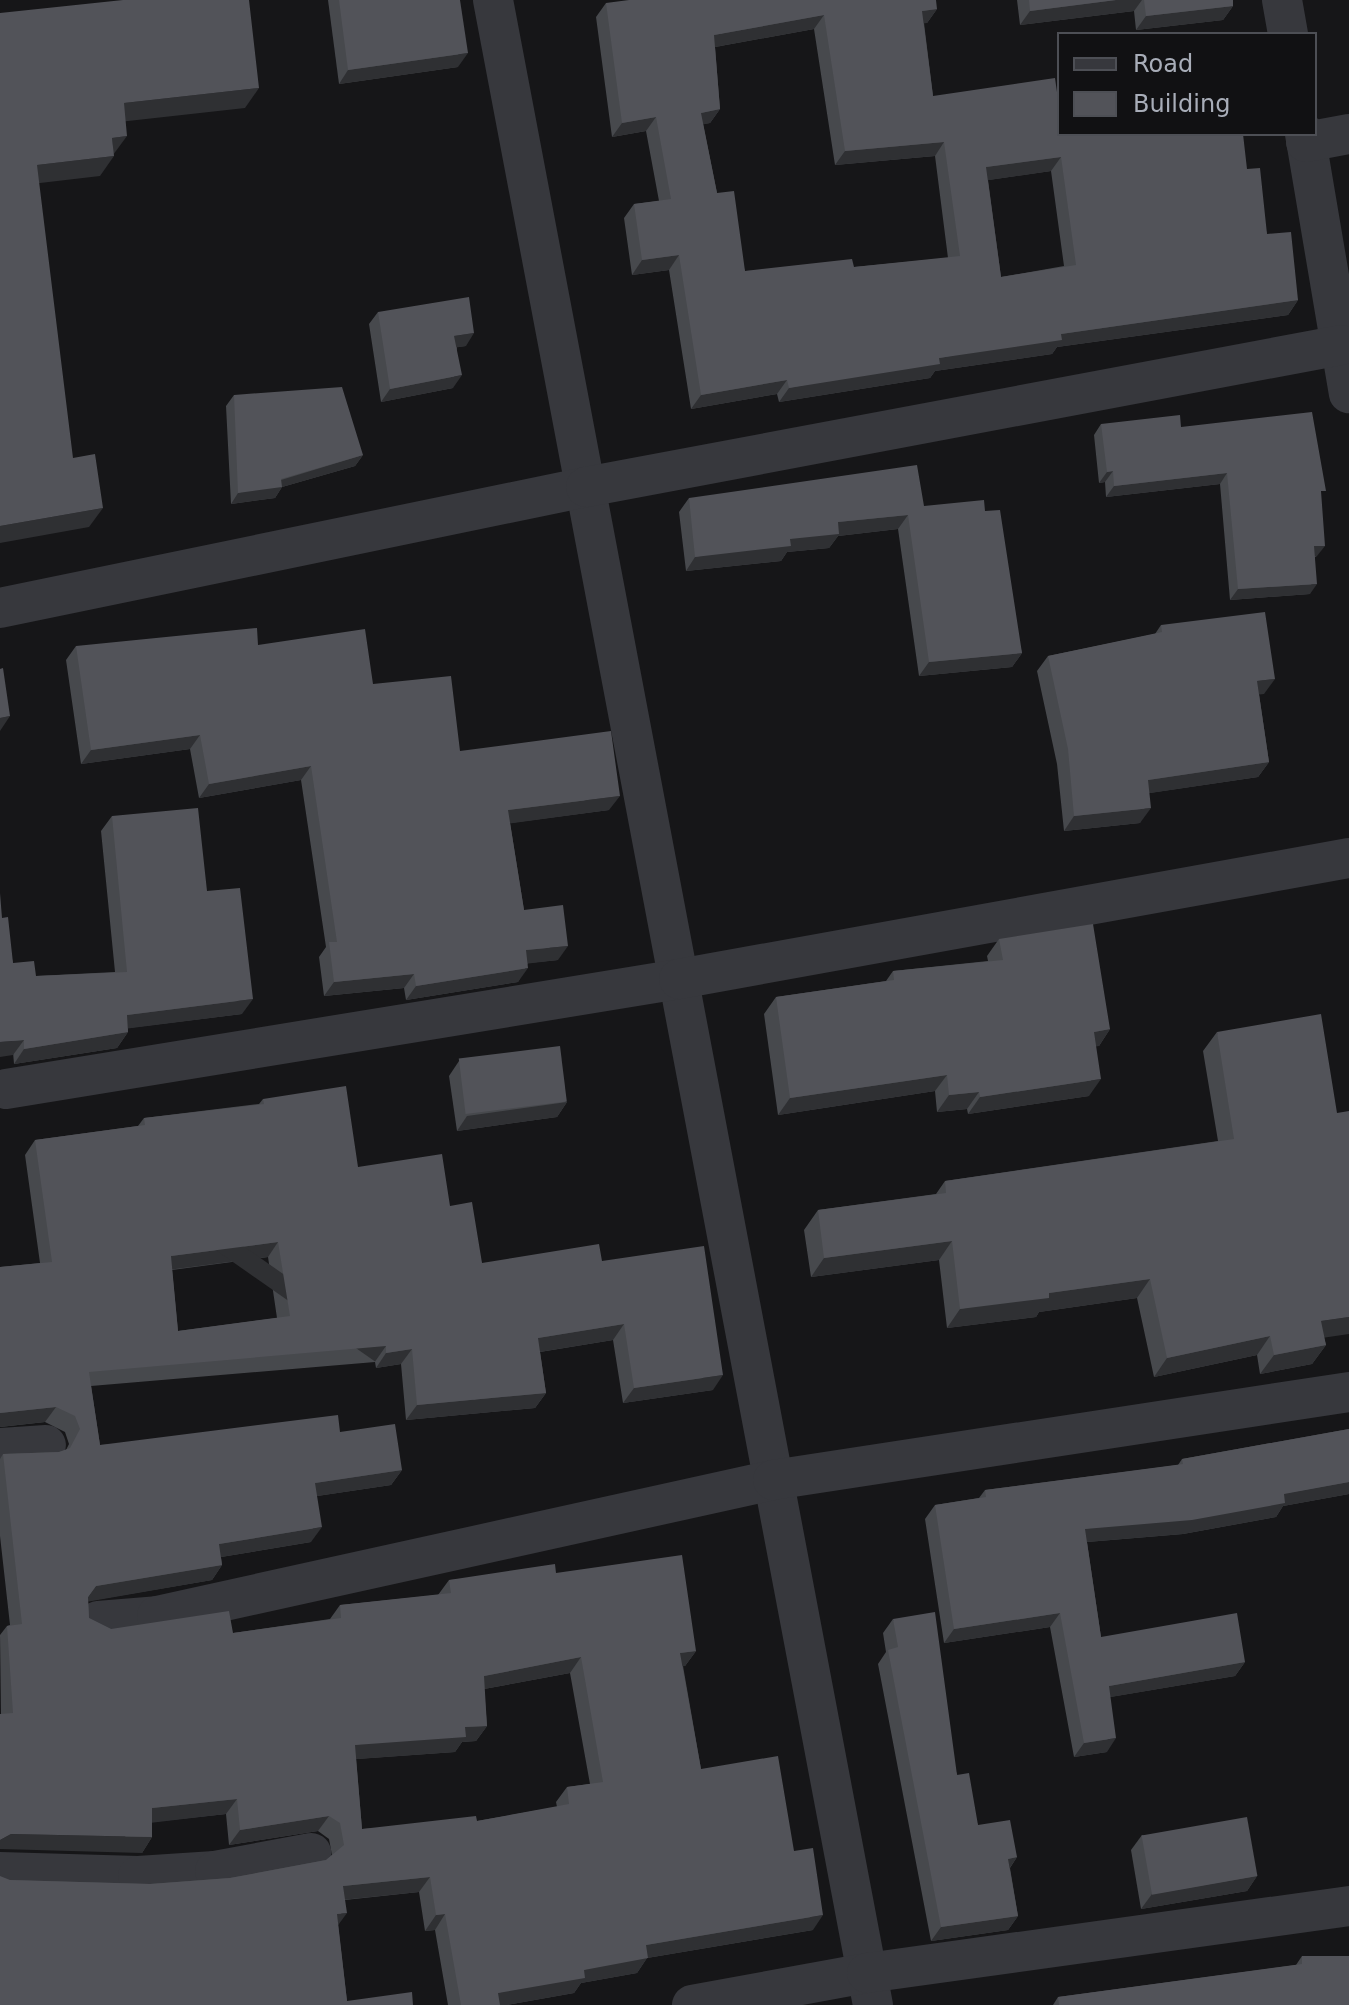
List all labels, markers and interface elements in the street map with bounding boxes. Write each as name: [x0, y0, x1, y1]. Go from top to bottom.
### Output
legend: [1057, 32, 1317, 136]
text: Road: [1133, 50, 1193, 78]
text: Building: [1133, 90, 1230, 118]

